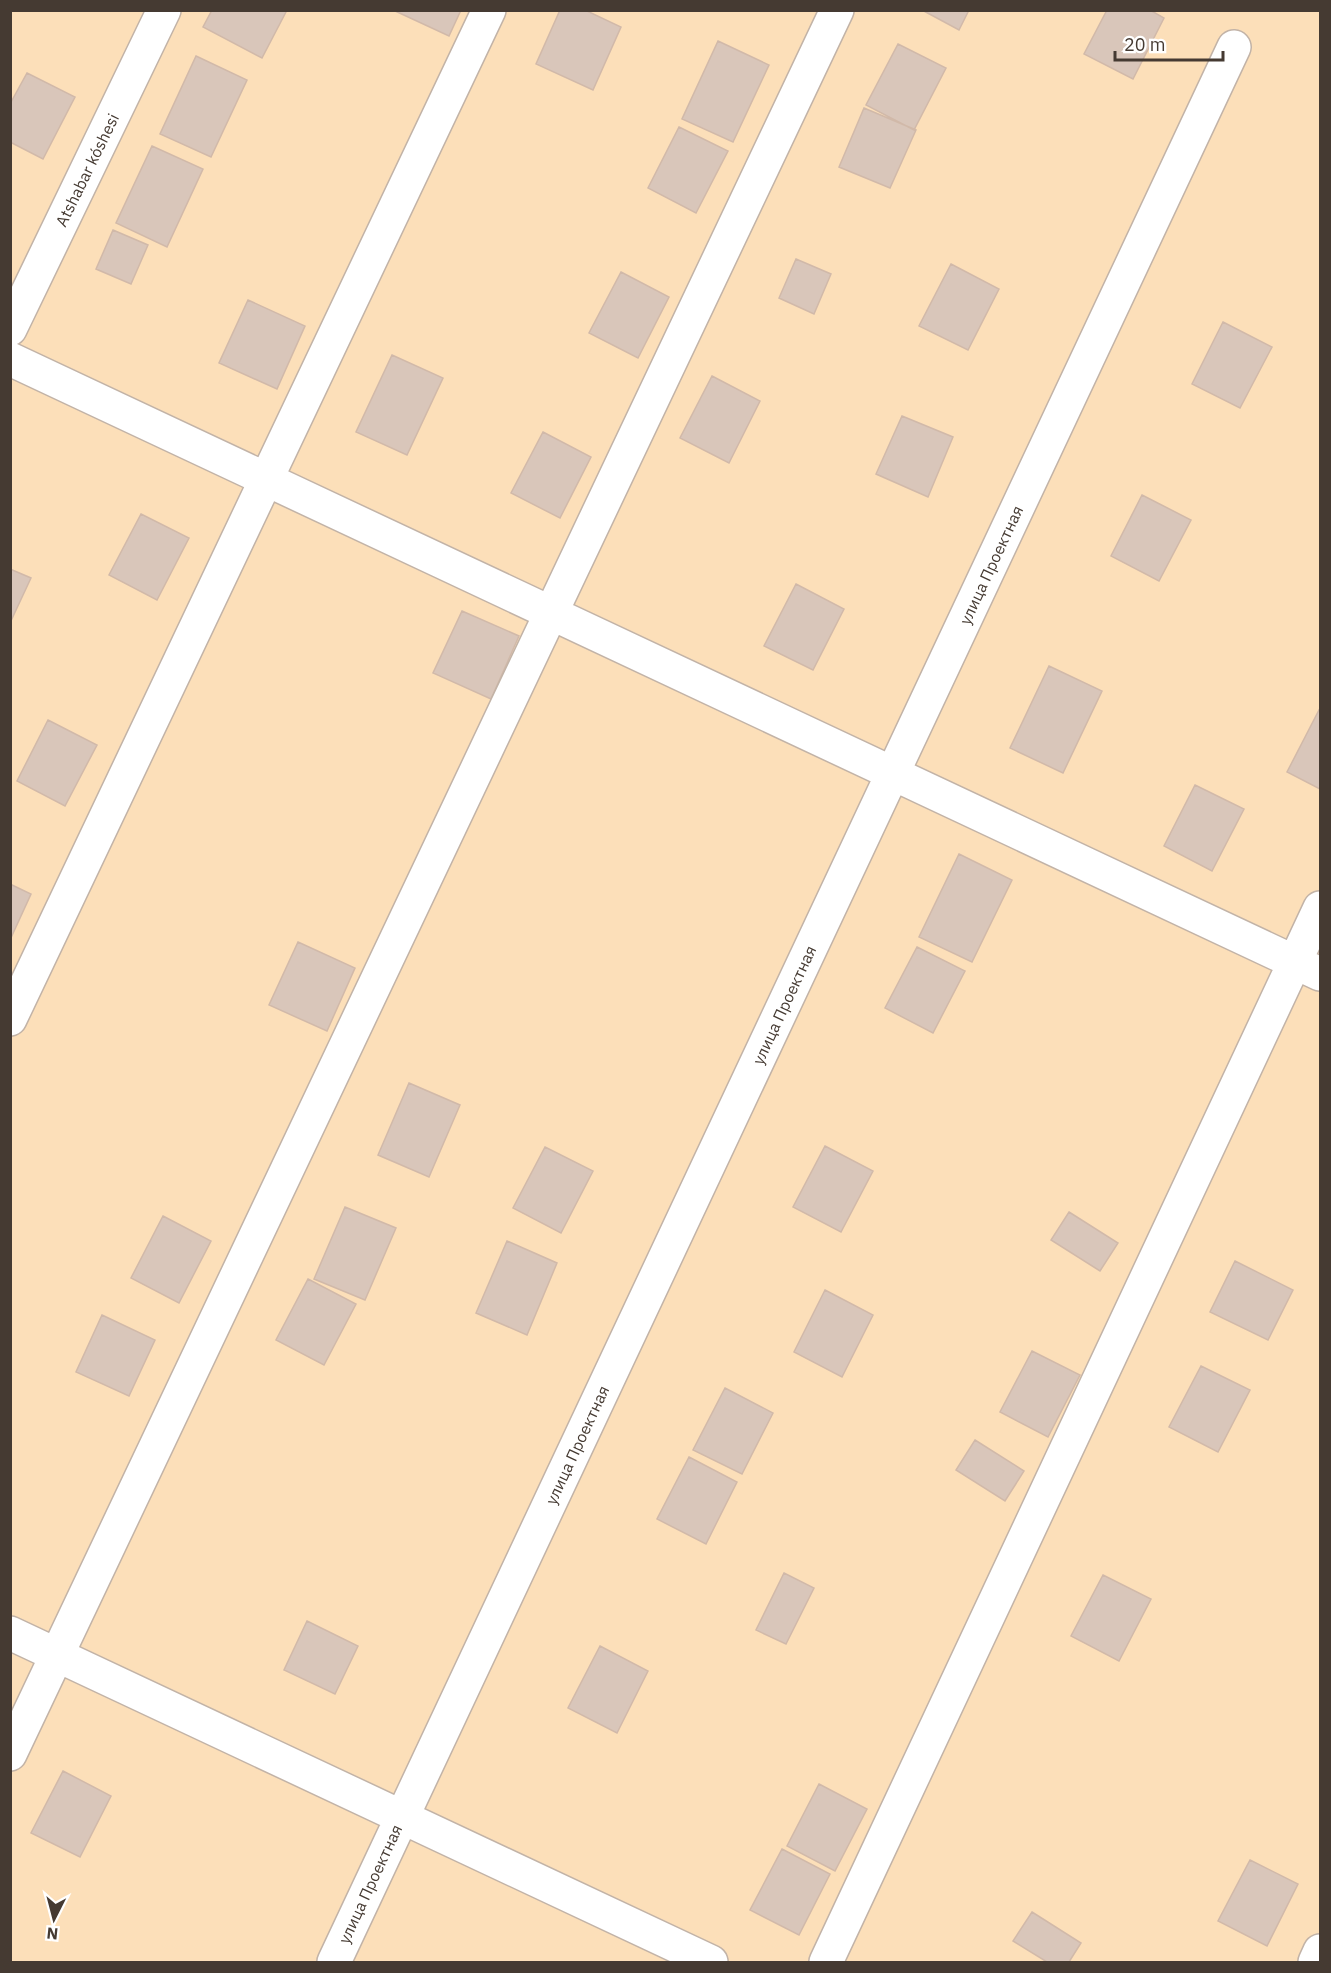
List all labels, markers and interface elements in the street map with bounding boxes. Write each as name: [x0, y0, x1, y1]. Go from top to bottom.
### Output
scale bar: [1115, 24, 1223, 62]
text: 20 m: [1124, 33, 1166, 56]
street label: Atshabar kóshesi: [51, 110, 123, 230]
street label: улица Проектная: [955, 502, 1027, 628]
street label: улица Проектная: [748, 942, 820, 1068]
street label: улица Проектная: [541, 1382, 613, 1508]
street label: улица Проектная: [334, 1821, 406, 1947]
north arrow: [24, 1889, 84, 1949]
text: N: [46, 1923, 59, 1944]

